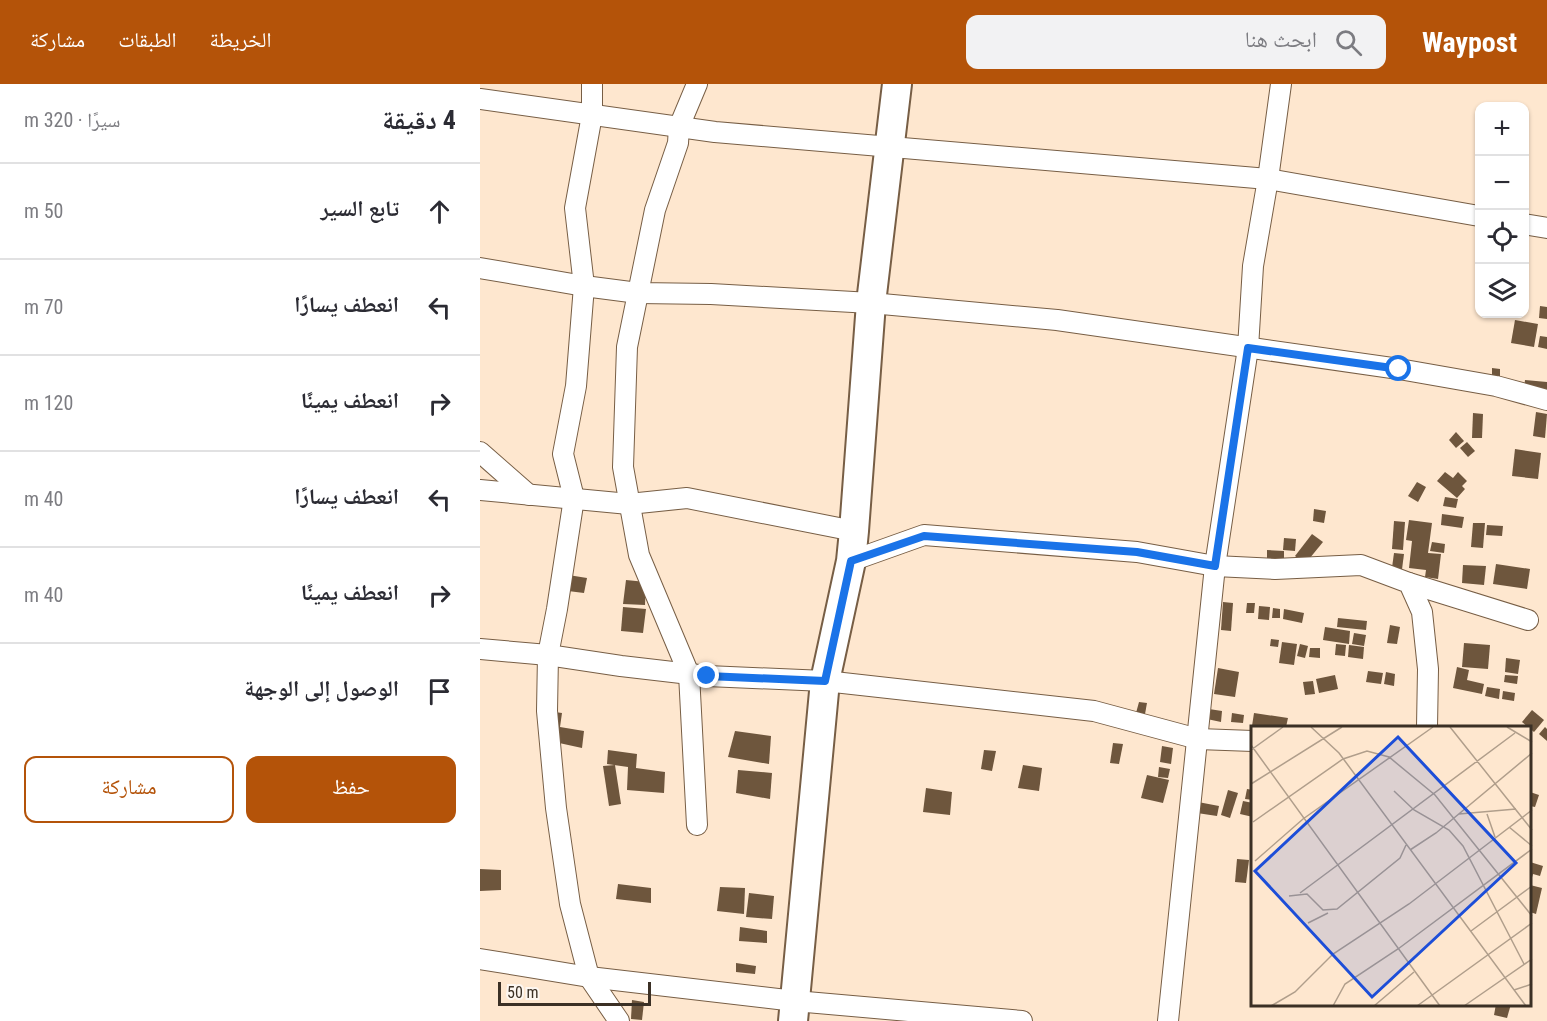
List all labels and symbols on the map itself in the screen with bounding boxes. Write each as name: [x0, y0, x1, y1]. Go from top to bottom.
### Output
route start: [1385, 355, 1411, 381]
route end: [693, 662, 719, 688]
inset map: [1251, 726, 1532, 1006]
scale bar: [498, 979, 651, 1006]

